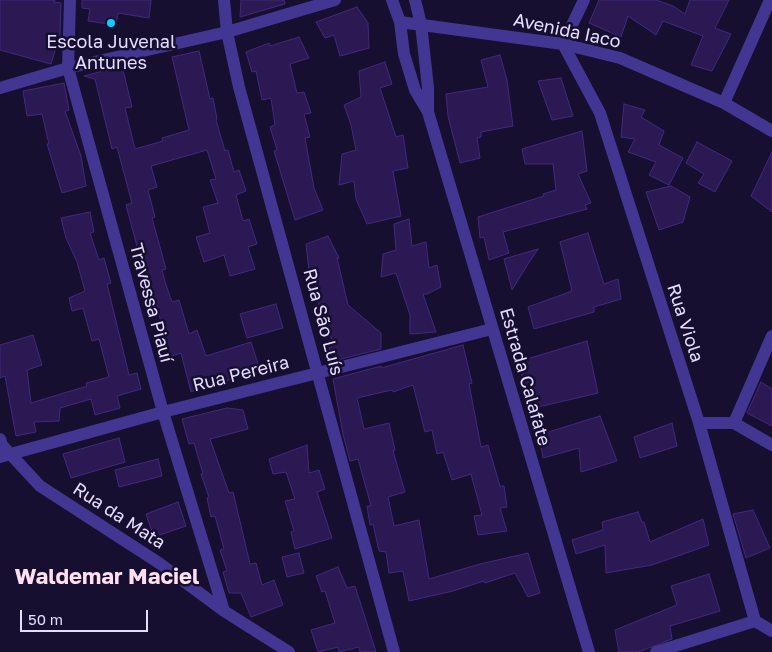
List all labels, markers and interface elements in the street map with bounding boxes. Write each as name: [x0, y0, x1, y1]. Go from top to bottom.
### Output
street label: Avenida Iaco: [511, 9, 623, 53]
marker: Escola Juvenal Antunes: [105, 17, 117, 29]
place label: Escola Juvenal Antunes: [46, 31, 176, 74]
street label: Travessa Piauí: [125, 241, 177, 365]
street label: Rua São Luís: [298, 266, 348, 378]
street label: Rua Viola: [662, 281, 708, 365]
street label: Estrada Calafate: [495, 305, 555, 449]
street label: Rua Pereira: [191, 352, 291, 396]
street label: Rua da Mata: [69, 478, 169, 554]
district label: Waldemar Maciel: [15, 564, 199, 590]
scale bar: [22, 600, 150, 632]
text: 50 m: [28, 610, 63, 628]

